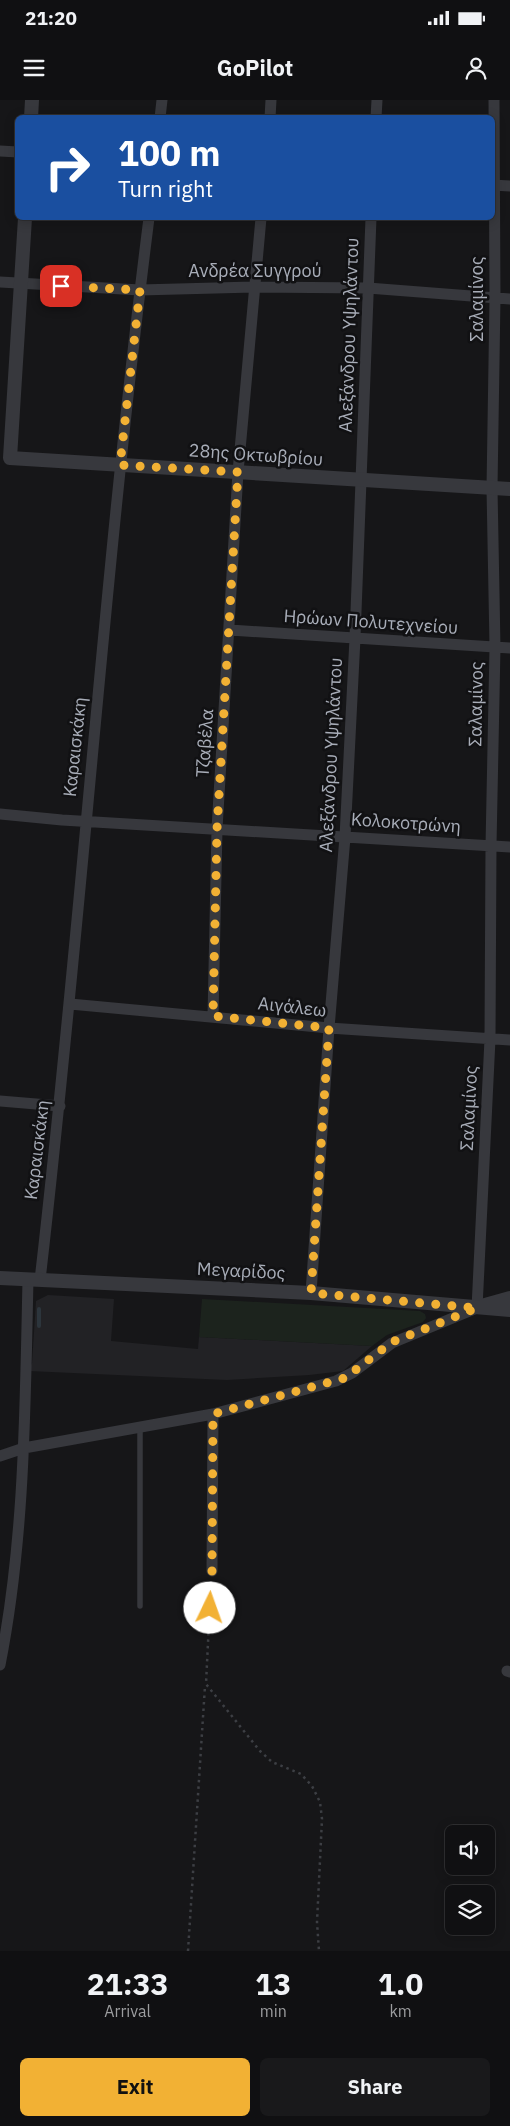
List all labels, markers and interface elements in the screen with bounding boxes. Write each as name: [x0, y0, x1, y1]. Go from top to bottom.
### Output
text: 21:20: [25, 6, 77, 30]
text: GoPilot: [217, 53, 293, 82]
icon: menu: [20, 54, 48, 82]
icon: person: [462, 54, 490, 82]
text: 100 m: [118, 130, 221, 176]
icon: right: [35, 135, 100, 200]
text: Turn right: [118, 174, 213, 203]
street label: Αλεξάνδρου Υψηλάντου: [334, 237, 363, 433]
street label: Σαλαμίνος: [465, 256, 488, 342]
street label: Ανδρέα Συγγρού: [188, 259, 322, 282]
pin: [40, 265, 82, 307]
icon: arrive: [47, 272, 75, 300]
street label: 28ης Οκτωβρίου: [188, 438, 324, 471]
street label: Ηρώων Πολυτεχνείου: [283, 604, 459, 639]
street label: Αλεξάνδρου Υψηλάντου: [314, 657, 347, 853]
street label: Σαλαμίνος: [463, 661, 488, 747]
street label: Καραισκάκη: [58, 696, 91, 798]
street label: Τζαβέλα: [191, 708, 218, 778]
street label: Κολοκοτρώνη: [350, 807, 462, 838]
street label: Αιγάλεω: [257, 991, 327, 1022]
street label: Σαλαμίνος: [455, 1064, 482, 1151]
street label: Καραισκάκη: [19, 1099, 54, 1201]
street label: Μεγαρίδος: [196, 1257, 286, 1284]
position arrow: [183, 1581, 235, 1633]
map controls: [445, 1825, 495, 1935]
button: sound: [445, 1825, 495, 1875]
button: layers: [445, 1885, 495, 1935]
text: 21:33: [87, 1964, 169, 2003]
text: 13: [255, 1964, 291, 2003]
text: 1.0: [378, 1964, 423, 2003]
text: Arrival: [104, 2001, 151, 2021]
text: min: [260, 2001, 287, 2021]
text: km: [389, 2001, 412, 2021]
button: Exit: [20, 2058, 250, 2116]
button: Share: [260, 2058, 490, 2116]

